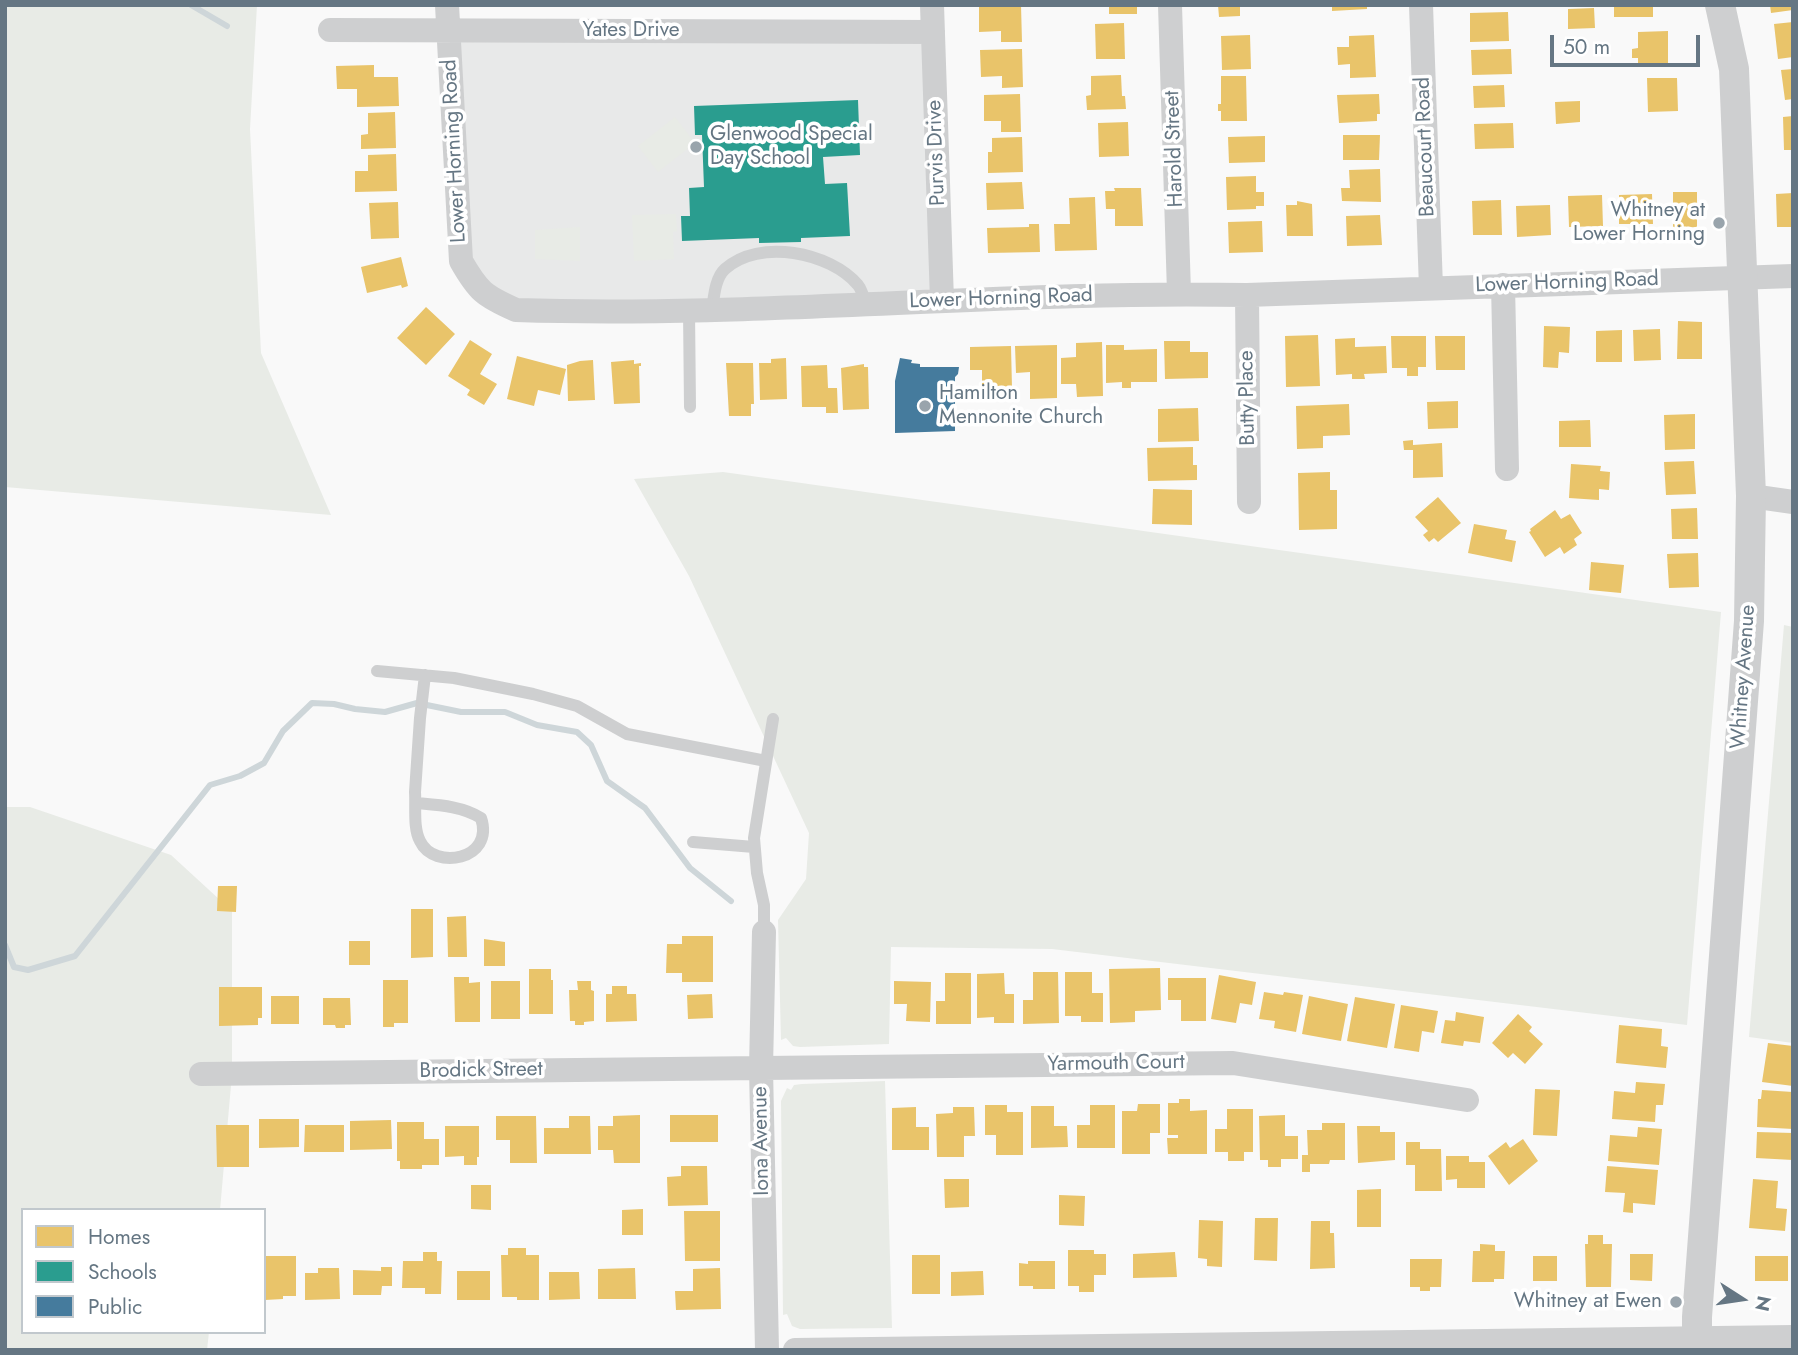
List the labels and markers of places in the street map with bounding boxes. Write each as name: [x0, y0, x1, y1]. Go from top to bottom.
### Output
place label: Glenwood Special Day School: [710, 122, 873, 172]
marker: Glenwood Special Day School: [688, 139, 704, 155]
place label: Whitney at Lower Horning: [1573, 198, 1705, 248]
marker: Whitney at Lower Horning: [1711, 215, 1727, 231]
place label: Hamilton Mennonite Church: [939, 381, 1103, 431]
marker: Hamilton Mennonite Church: [917, 398, 933, 414]
place label: Whitney at Ewen: [1514, 1289, 1662, 1315]
marker: Whitney at Ewen: [1668, 1294, 1684, 1310]

